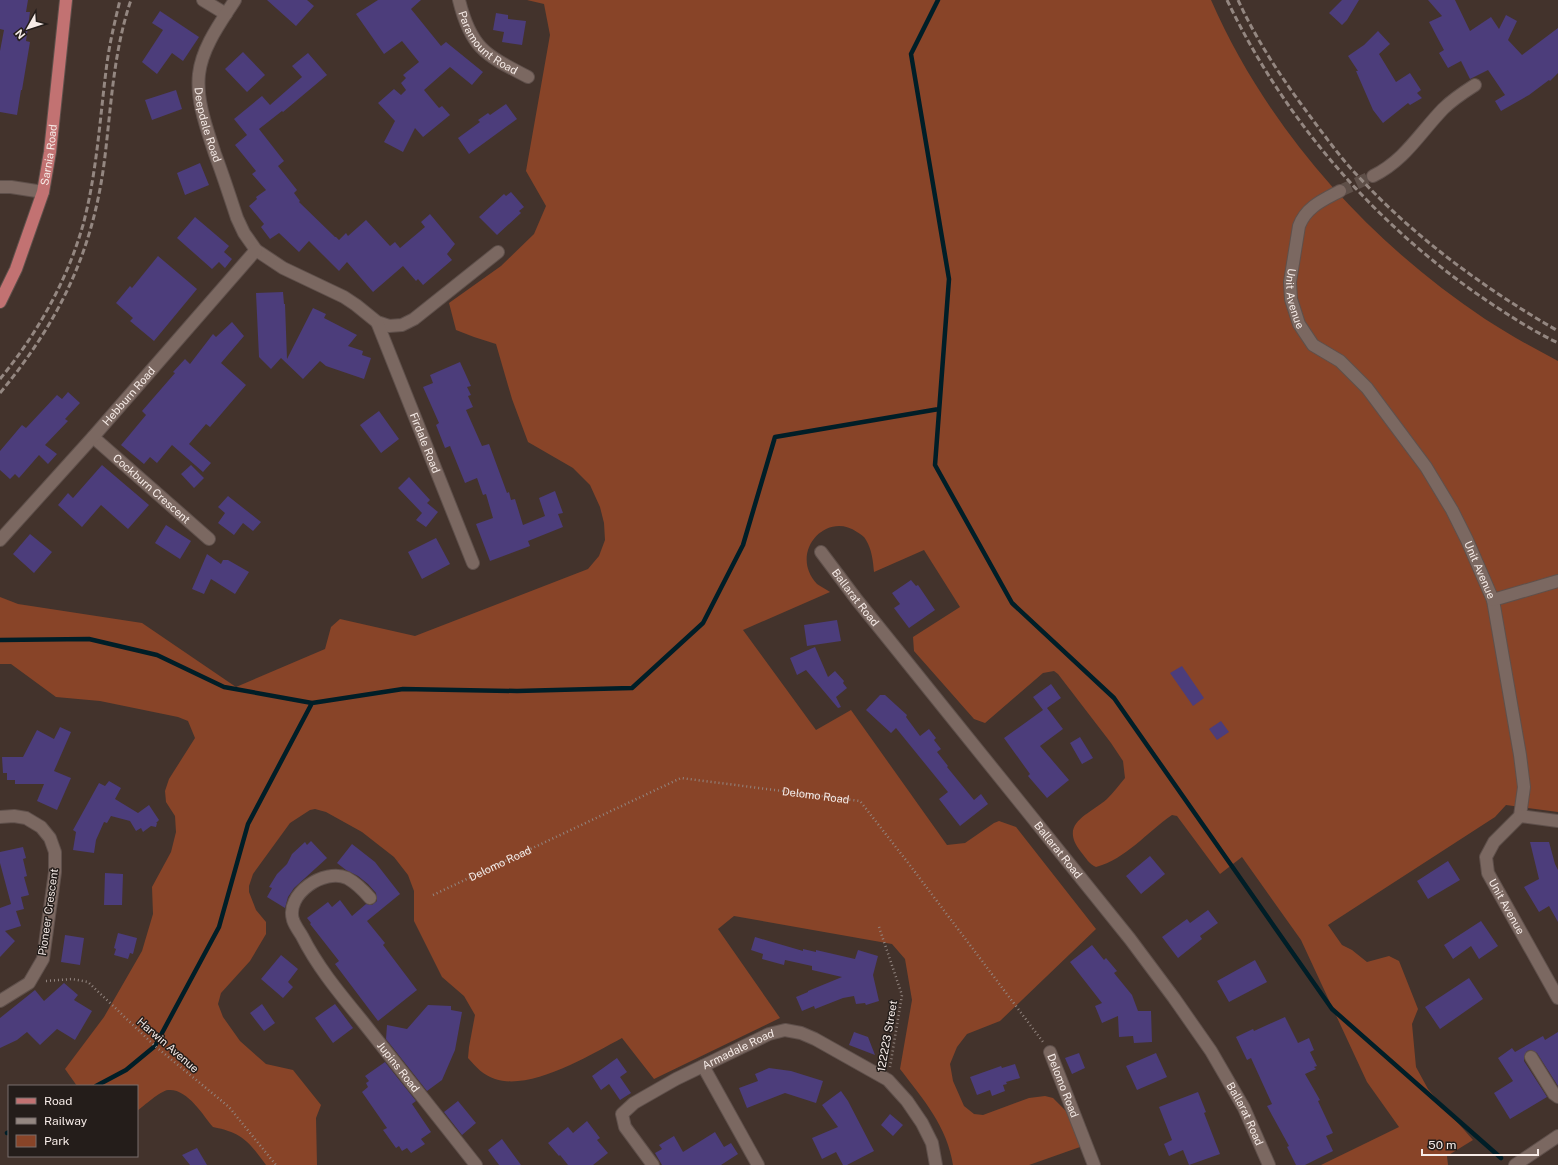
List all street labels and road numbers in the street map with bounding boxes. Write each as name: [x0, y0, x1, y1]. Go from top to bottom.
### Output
street label: Paramount Road: [456, 10, 520, 77]
street label: Deepdale Road: [193, 87, 224, 164]
street label: Sarnia Road: [38, 124, 59, 186]
street label: Unit Avenue: [1284, 267, 1306, 331]
street label: Hebburn Road: [100, 364, 157, 428]
street label: Firdale Road: [408, 411, 443, 475]
street label: Cockburn Crescent: [111, 451, 193, 526]
street label: Unit Avenue: [1462, 539, 1498, 600]
street label: Ballarat Road: [830, 566, 881, 628]
street label: Delomo Road: [781, 785, 850, 806]
street label: Ballarat Road: [1032, 819, 1085, 881]
street label: Delomo Road: [467, 844, 533, 883]
street label: Pioneer Crescent: [36, 868, 60, 956]
street label: Unit Avenue: [1486, 877, 1527, 936]
street label: 122223 Street: [875, 999, 899, 1073]
street label: Harwin Avenue: [135, 1015, 201, 1075]
street label: Armadale Road: [700, 1027, 775, 1072]
street label: Jupins Road: [375, 1039, 422, 1094]
street label: Delomo Road: [1045, 1052, 1081, 1119]
street label: Ballarat Road: [1224, 1080, 1266, 1147]

